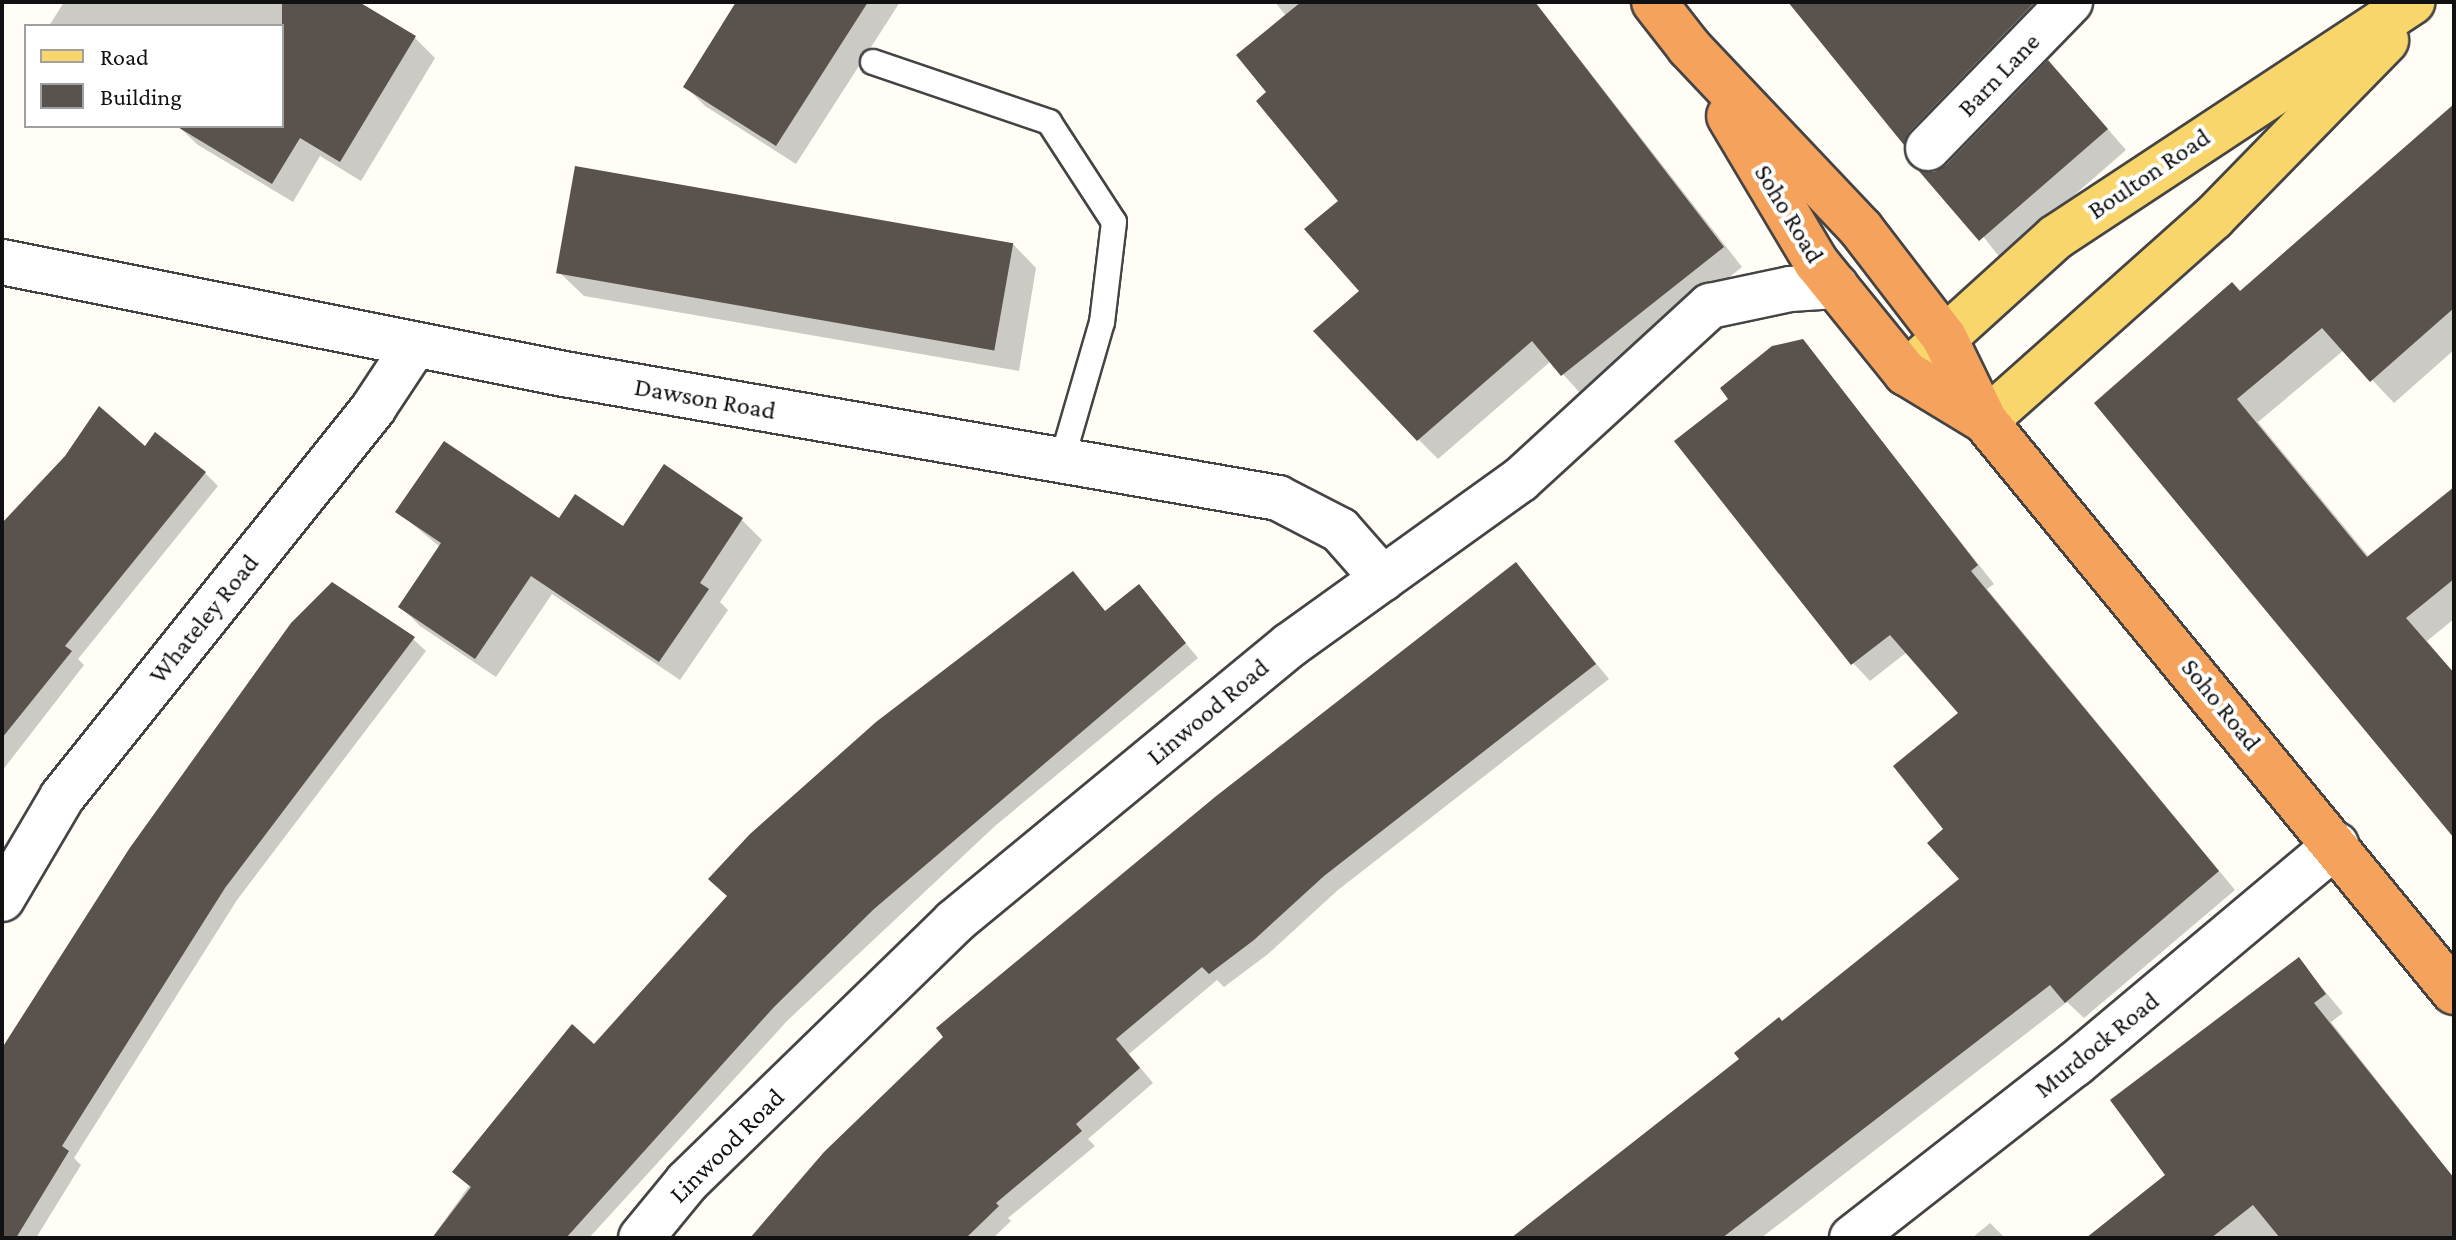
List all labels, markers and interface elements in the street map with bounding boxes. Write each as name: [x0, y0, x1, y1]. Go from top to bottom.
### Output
legend: [24, 24, 284, 128]
street label: Barn Lane: [1951, 26, 2047, 124]
text: Road: [100, 43, 149, 70]
text: Building: [100, 83, 182, 110]
street label: Boulton Road: [2082, 122, 2216, 226]
street label: Soho Road: [1747, 159, 1831, 269]
street label: Dawson Road: [632, 371, 778, 427]
street label: Whateley Road: [142, 548, 266, 690]
street label: Linwood Road: [1141, 652, 1275, 772]
street label: Soho Road: [2174, 653, 2268, 757]
street label: Murdock Road: [2028, 985, 2166, 1105]
street label: Linwood Road: [663, 1082, 791, 1210]

